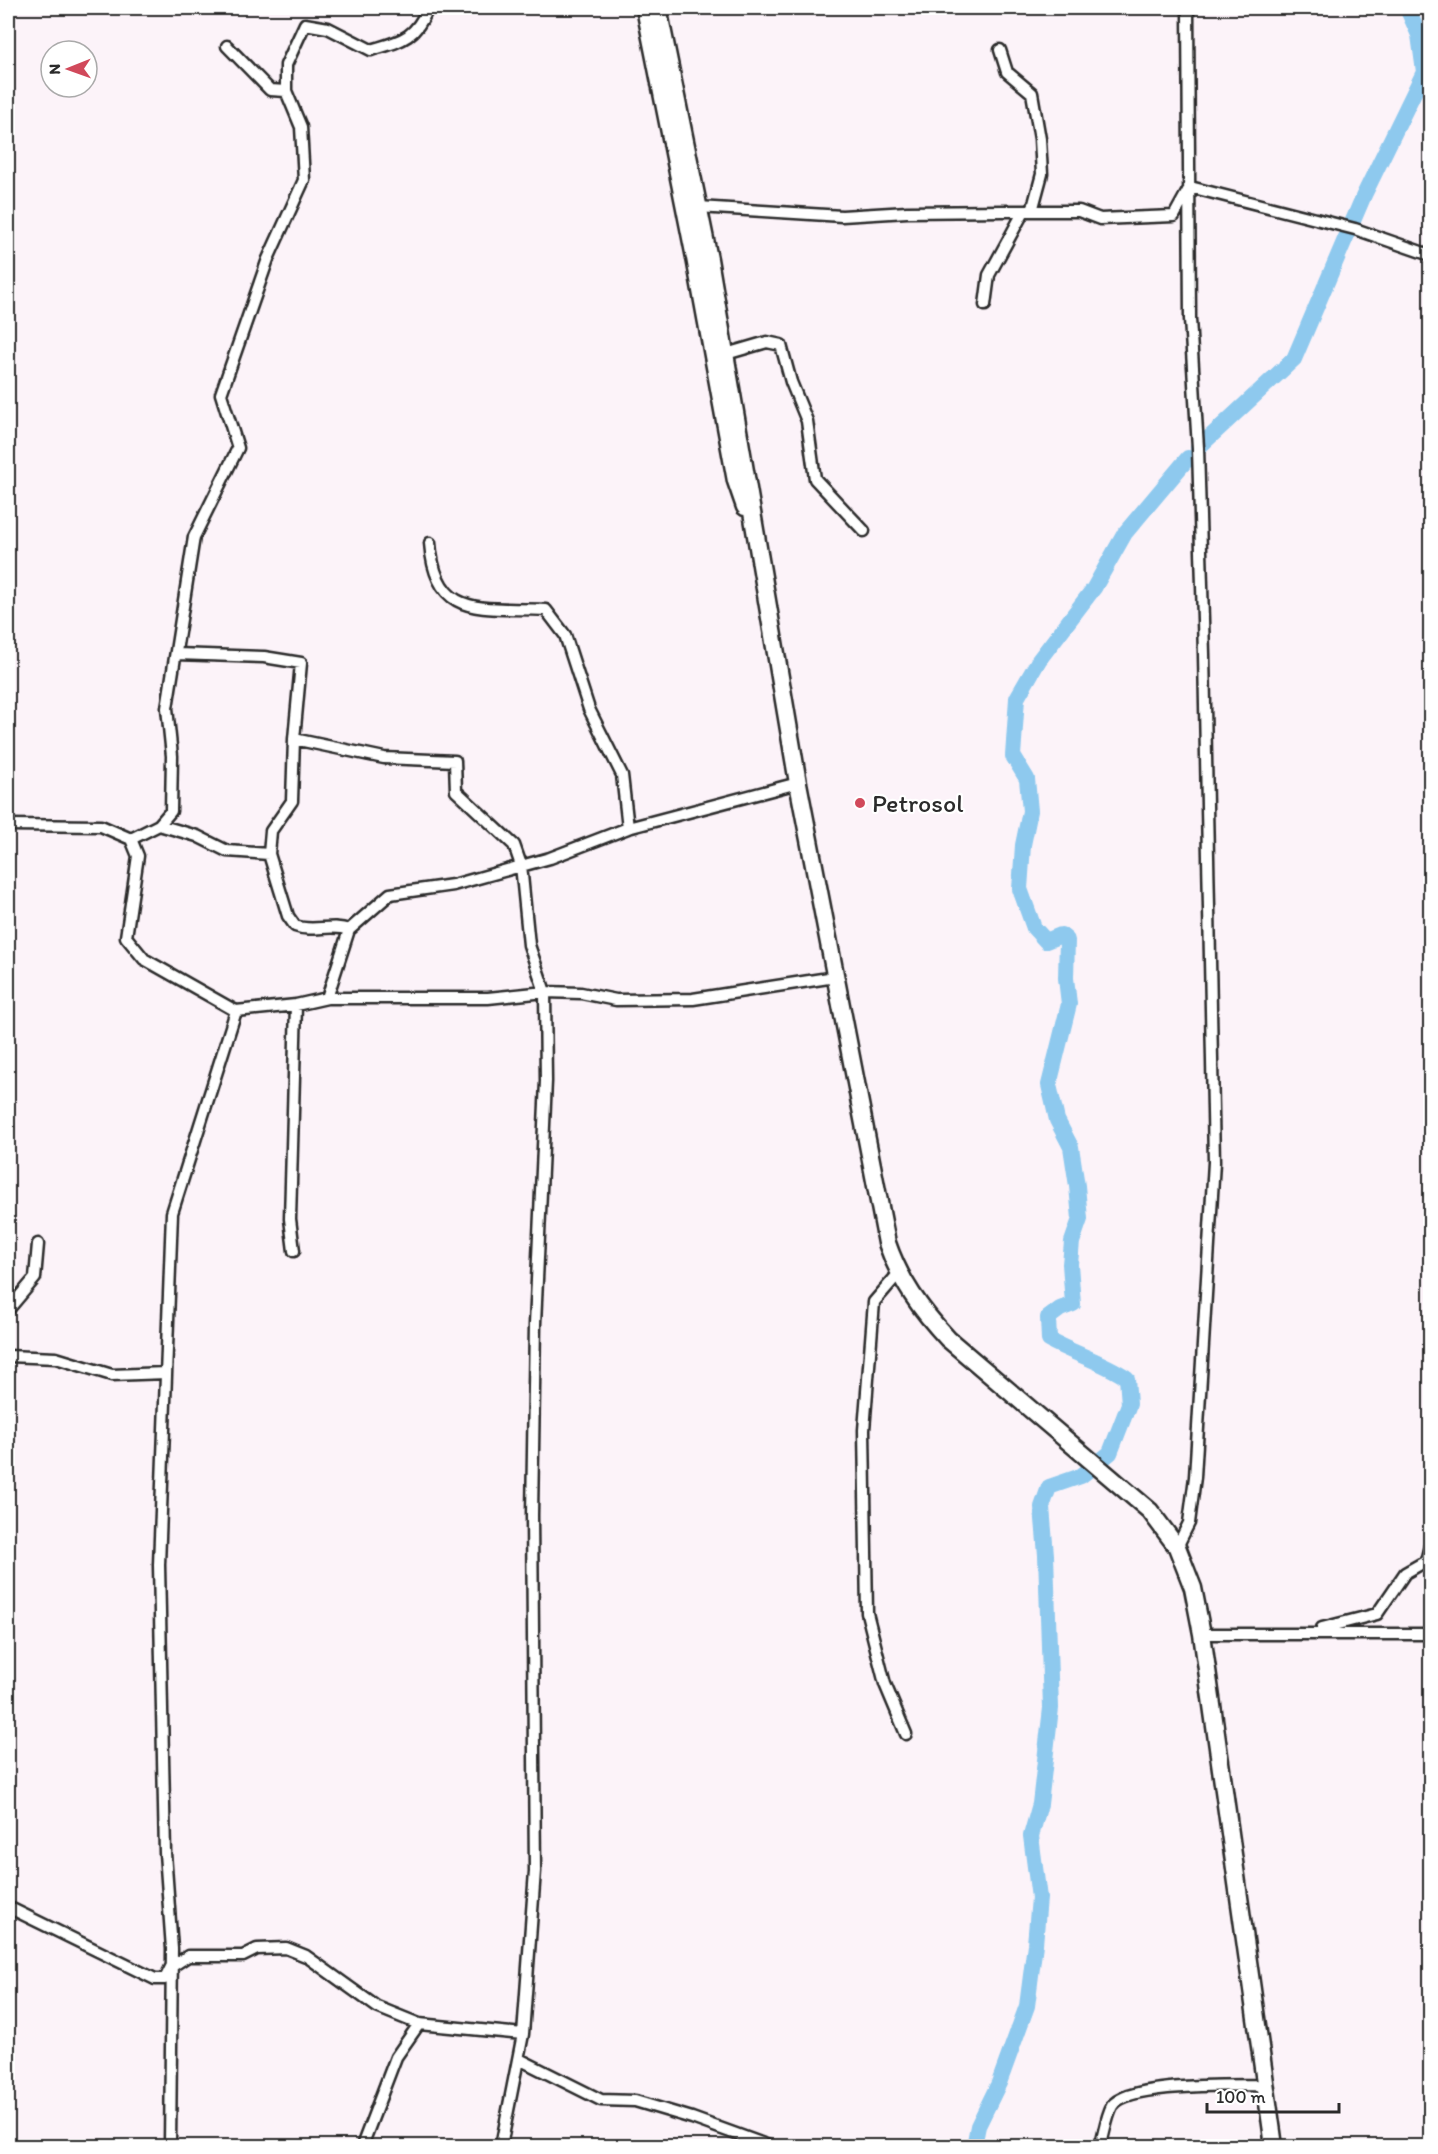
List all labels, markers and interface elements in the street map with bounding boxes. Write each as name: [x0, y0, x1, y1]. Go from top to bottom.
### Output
north arrow: [39, 39, 99, 99]
text: N: [45, 64, 64, 75]
place label: Petrosol: [872, 787, 964, 819]
marker: Petrosol: [853, 796, 867, 810]
scale bar: [1207, 2076, 1339, 2114]
text: 100 m: [1216, 2086, 1266, 2108]

